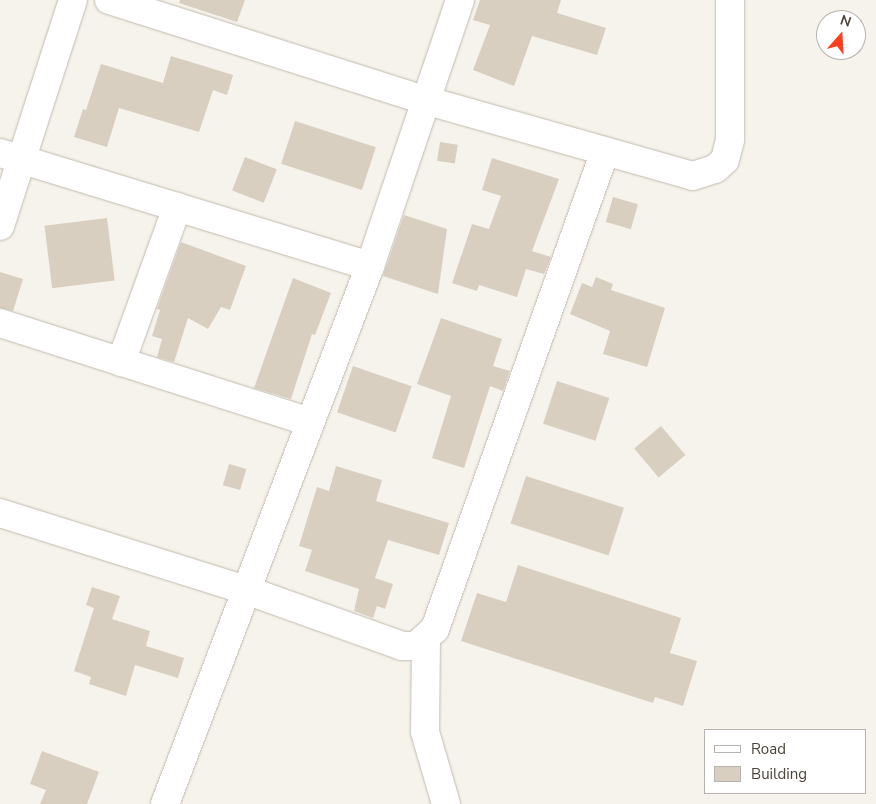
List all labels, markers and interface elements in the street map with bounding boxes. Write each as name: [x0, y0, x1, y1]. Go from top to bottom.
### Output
north arrow: [816, 10, 866, 60]
text: N: [838, 11, 854, 32]
legend: [704, 729, 866, 794]
text: Road: [751, 739, 786, 759]
text: Building: [751, 764, 807, 784]

